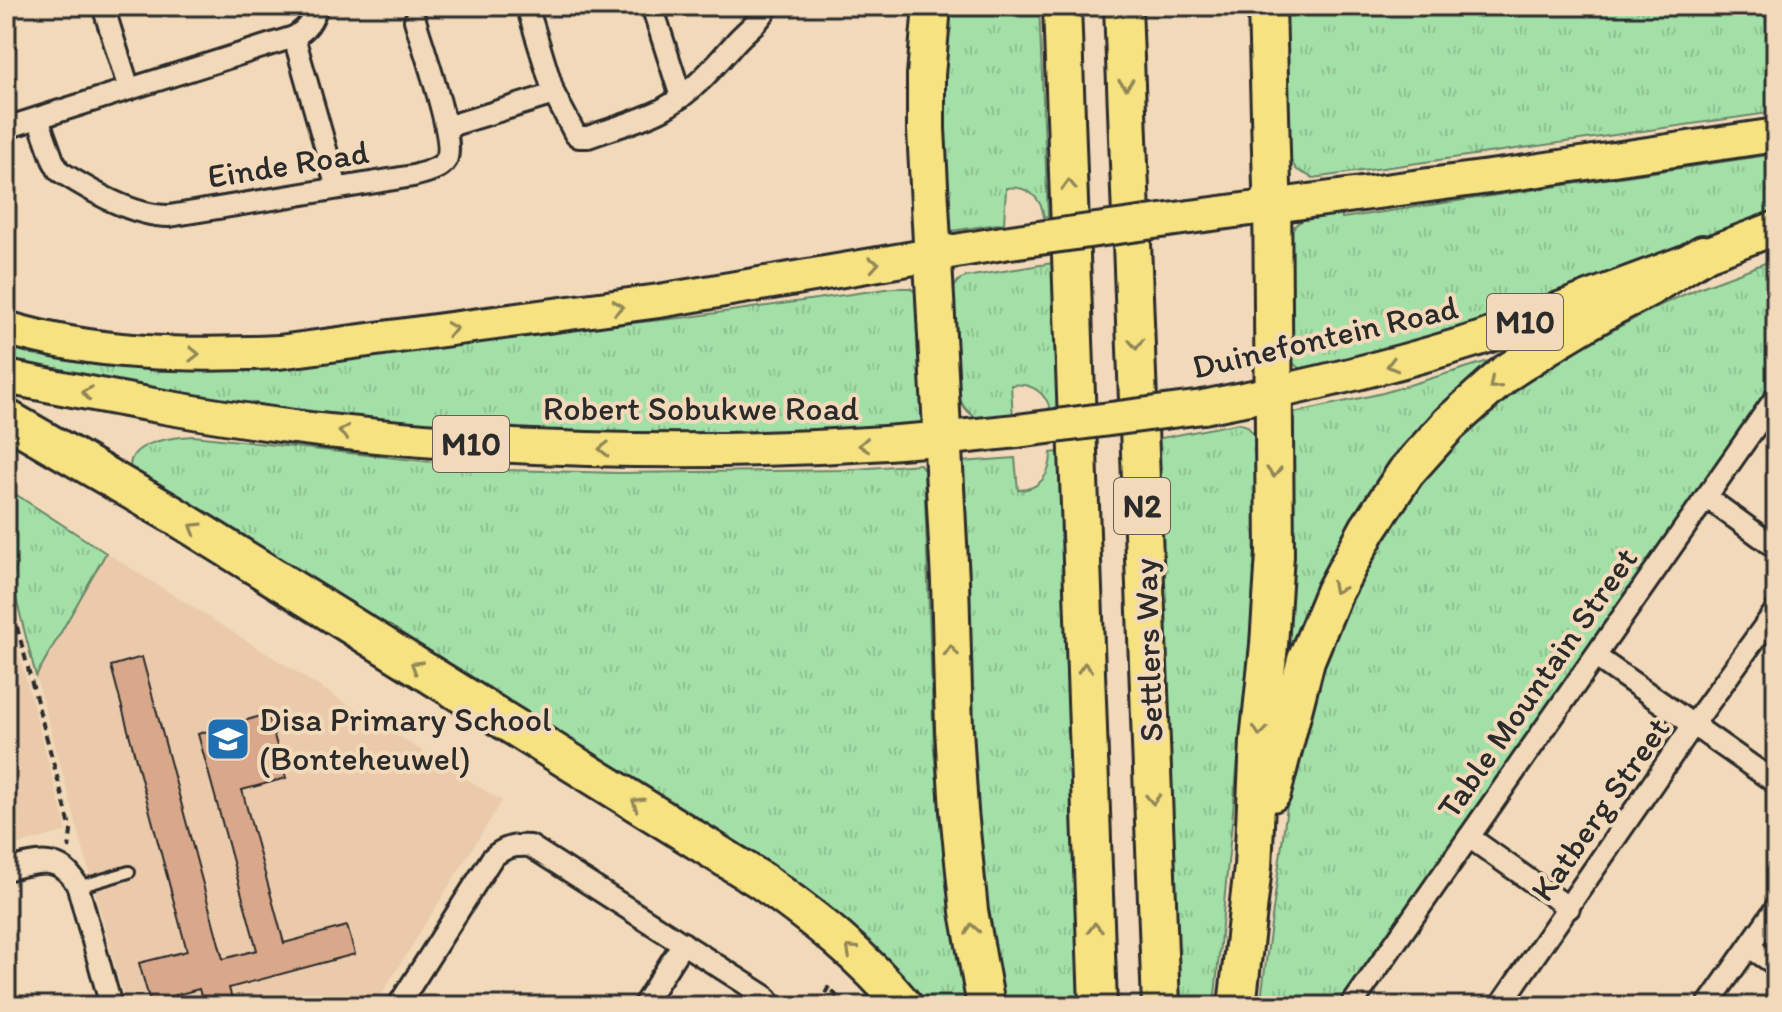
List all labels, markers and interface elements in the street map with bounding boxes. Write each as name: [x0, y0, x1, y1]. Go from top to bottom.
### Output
one-way arrow: [1117, 78, 1134, 91]
street label: Einde Road: [204, 131, 372, 197]
one-way arrow: [1060, 178, 1077, 191]
one-way arrow: [868, 257, 881, 274]
street label: Duinefontein Road: [1188, 286, 1462, 388]
road number: M10: [1487, 294, 1563, 350]
one-way arrow: [612, 298, 625, 315]
one-way arrow: [445, 321, 459, 338]
one-way arrow: [1127, 338, 1144, 351]
one-way arrow: [188, 345, 201, 363]
one-way arrow: [1386, 355, 1400, 372]
one-way arrow: [1489, 374, 1504, 388]
one-way arrow: [81, 385, 94, 402]
street label: Robert Sobukwe Road: [543, 388, 859, 429]
road number: M10: [433, 416, 509, 472]
one-way arrow: [337, 424, 350, 441]
one-way arrow: [857, 436, 870, 453]
one-way arrow: [597, 440, 610, 458]
one-way arrow: [1265, 466, 1283, 479]
road number: N2: [1114, 478, 1170, 534]
one-way arrow: [189, 522, 204, 538]
street label: Table Mountain Street: [1428, 539, 1646, 827]
street label: Settlers Way: [1124, 557, 1172, 743]
one-way arrow: [1332, 579, 1347, 594]
one-way arrow: [943, 644, 960, 657]
one-way arrow: [410, 660, 425, 675]
one-way arrow: [1077, 661, 1094, 674]
place label: Disa Primary School (Bonteheuwel): [259, 699, 552, 779]
street label: Katberg Street: [1522, 709, 1678, 909]
school or university icon: Disa Primary School (Bonteheuwel): [204, 715, 252, 763]
one-way arrow: [1251, 725, 1268, 738]
one-way arrow: [1145, 793, 1162, 806]
one-way arrow: [631, 797, 645, 812]
one-way arrow: [1086, 921, 1103, 934]
one-way arrow: [965, 922, 982, 936]
one-way arrow: [845, 945, 860, 959]

